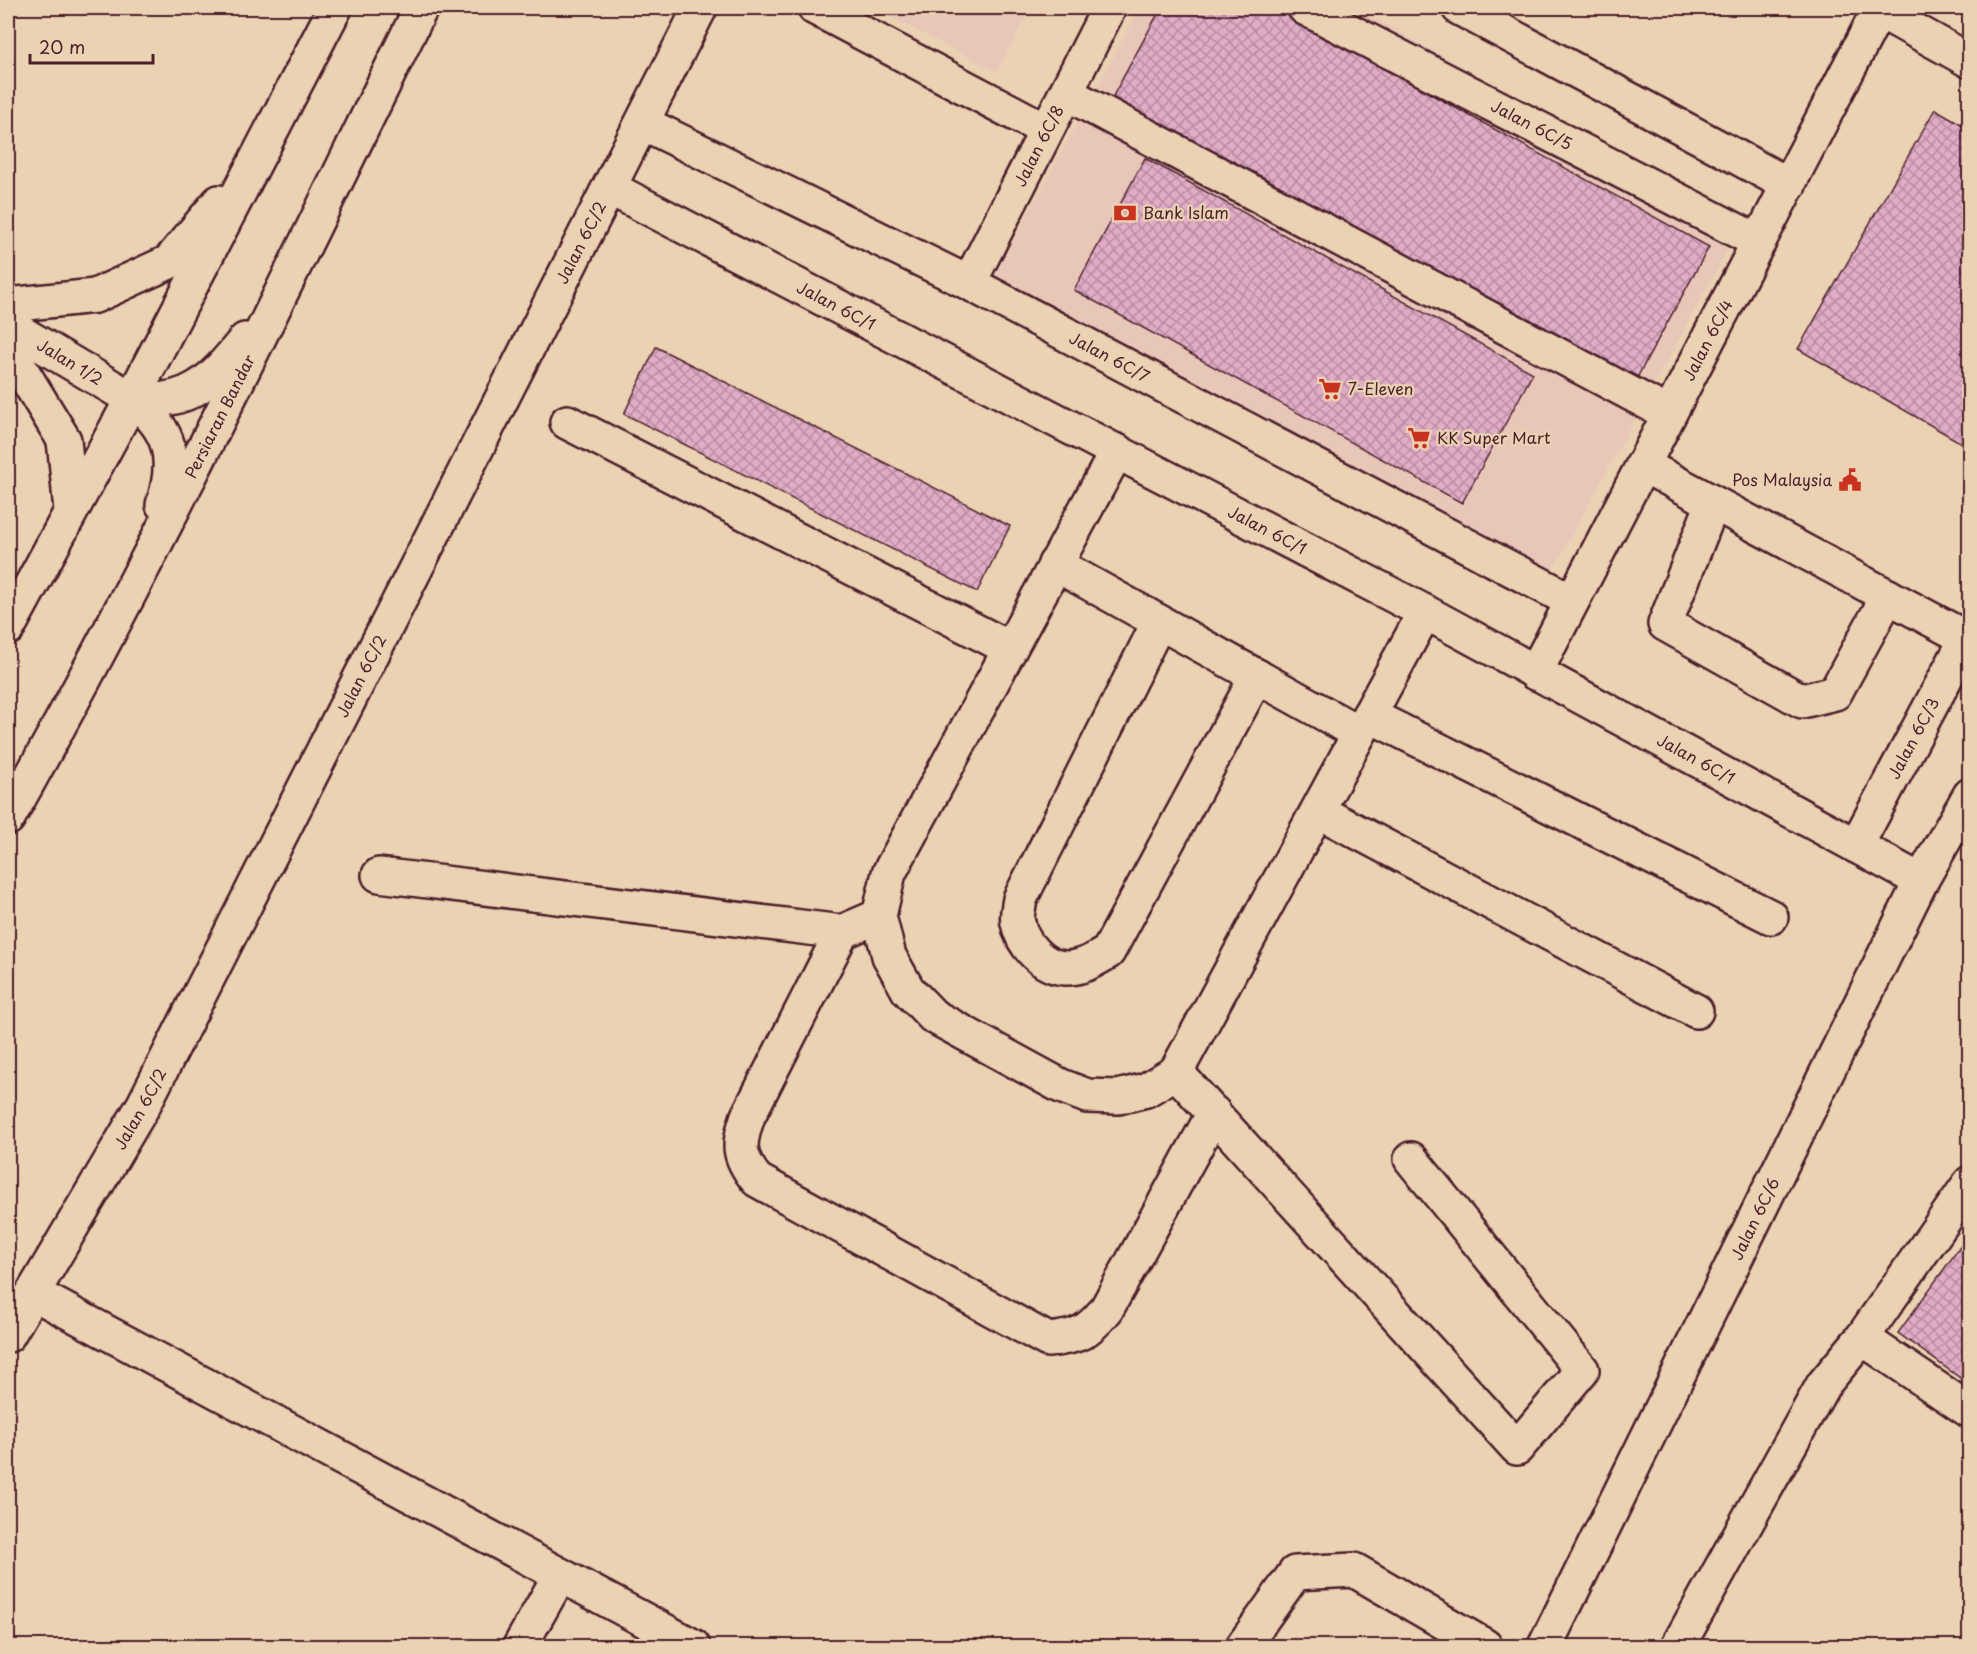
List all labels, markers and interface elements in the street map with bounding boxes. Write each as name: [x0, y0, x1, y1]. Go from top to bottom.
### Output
scale bar: [30, 27, 153, 65]
text: 20 m: [39, 33, 85, 60]
street label: Jalan 6C/5: [1487, 93, 1577, 155]
street label: Jalan 6C/8: [1007, 100, 1069, 190]
street label: Jalan 6C/2: [549, 197, 611, 288]
bank icon: Bank Islam: [1112, 200, 1138, 226]
place label: Bank Islam: [1143, 200, 1229, 224]
street label: Jalan 6C/1: [793, 274, 880, 335]
street label: Jalan 6C/4: [1676, 295, 1738, 385]
street label: Jalan 6C/7: [1065, 325, 1155, 387]
street label: Jalan 1/2: [33, 332, 108, 390]
street label: Persiaran Bandar: [178, 349, 260, 482]
supermarket icon: 7-Eleven: [1317, 376, 1343, 402]
place label: 7-Eleven: [1348, 376, 1413, 400]
supermarket icon: KK Super Mart: [1406, 425, 1432, 451]
place label: KK Super Mart: [1437, 425, 1551, 449]
place label: Pos Malaysia: [1732, 467, 1832, 491]
public building icon: Pos Malaysia: [1837, 467, 1863, 493]
street label: Jalan 6C/1: [1224, 499, 1311, 560]
street label: Jalan 6C/2: [329, 630, 391, 721]
street label: Jalan 6C/3: [1881, 693, 1944, 783]
street label: Jalan 6C/1: [1653, 727, 1740, 789]
street label: Jalan 6C/2: [107, 1063, 171, 1154]
street label: Jalan 6C/6: [1724, 1173, 1784, 1264]

